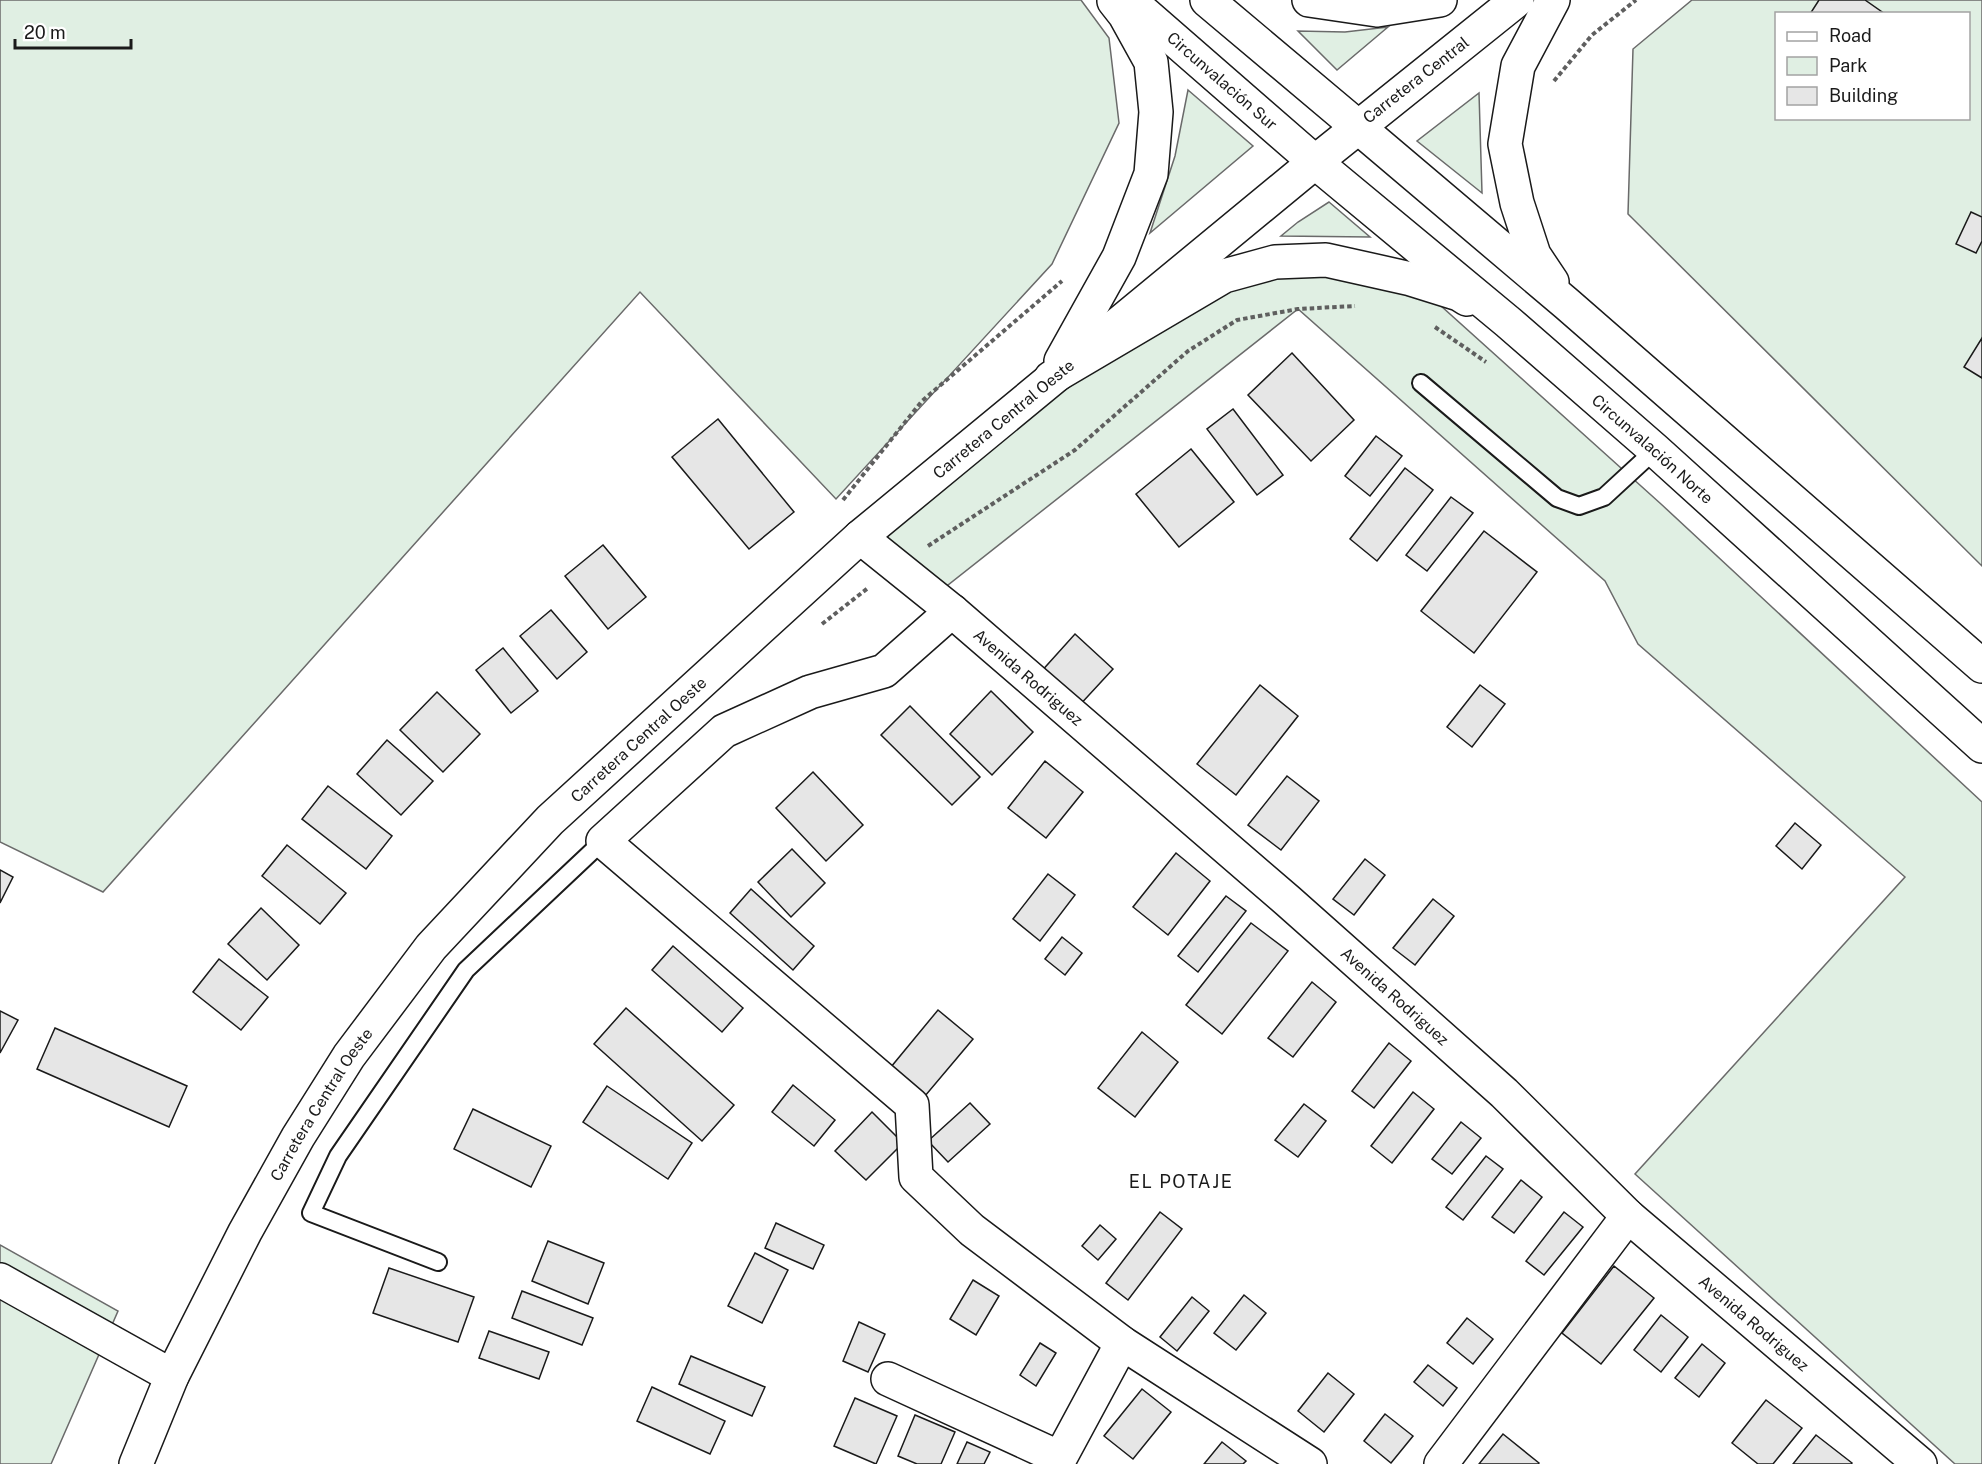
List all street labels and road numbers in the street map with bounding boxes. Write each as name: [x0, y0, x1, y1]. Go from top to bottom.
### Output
street label: Circunvalación Sur: [1163, 28, 1281, 134]
street label: Carretera Central: [1359, 33, 1473, 127]
street label: Carretera Central Oeste: [929, 355, 1078, 483]
street label: Circunvalación Norte: [1588, 390, 1717, 508]
street label: Avenida Rodriguez: [970, 625, 1087, 729]
street label: Carretera Central Oeste: [566, 673, 710, 806]
street label: Avenida Rodriguez: [1337, 943, 1453, 1049]
street label: Carretera Central Oeste: [266, 1024, 376, 1184]
street label: Avenida Rodriguez: [1695, 1271, 1813, 1375]

